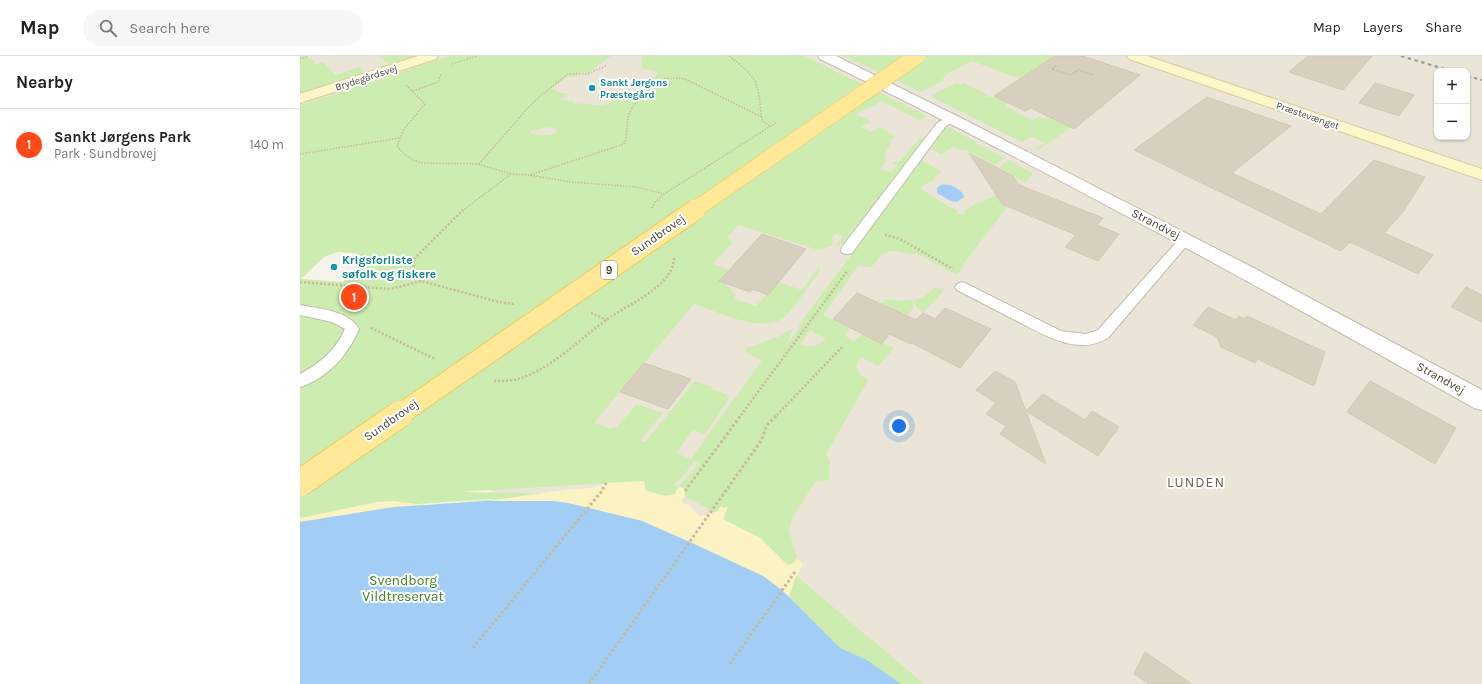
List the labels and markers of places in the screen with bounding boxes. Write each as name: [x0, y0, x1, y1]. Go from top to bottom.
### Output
place label: Sankt Jørgens Præstegård: [600, 77, 667, 101]
marker: Sankt Jørgens Præstegård: [587, 83, 597, 93]
place label: Krigsforliste søfolk og fiskere: [342, 253, 436, 281]
marker: Krigsforliste søfolk og fiskere: [329, 262, 339, 272]
pin: 1: [341, 282, 367, 312]

